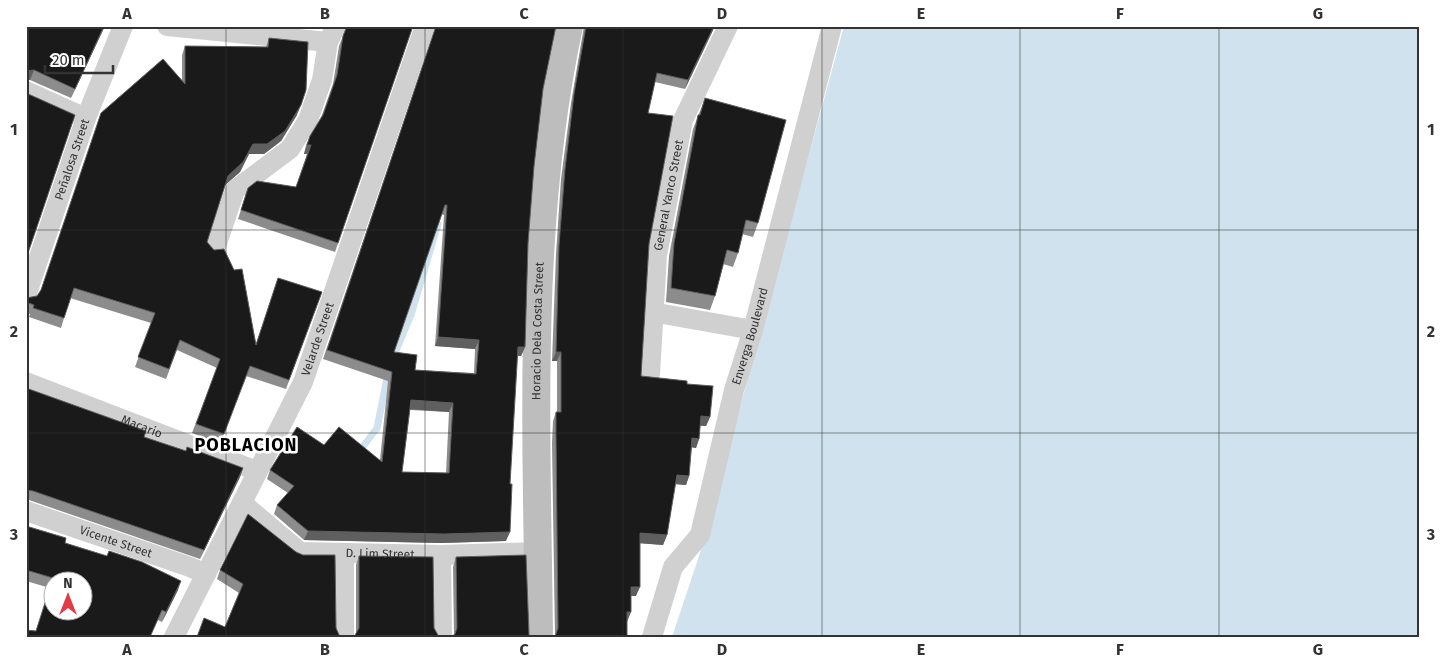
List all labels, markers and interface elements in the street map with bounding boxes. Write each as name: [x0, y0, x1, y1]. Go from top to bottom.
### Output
text: A: [121, 4, 132, 23]
text: B: [320, 4, 330, 23]
text: C: [519, 4, 529, 23]
text: D: [717, 4, 727, 23]
text: E: [917, 4, 925, 23]
text: F: [1116, 4, 1124, 23]
text: G: [1313, 4, 1323, 23]
scale bar: [45, 42, 112, 74]
text: 20 m: [52, 51, 85, 69]
street label: Peñalosa Street: [52, 116, 92, 202]
text: 1: [10, 120, 18, 139]
text: 1: [1427, 120, 1435, 139]
street label: General Yanco Street: [651, 138, 686, 252]
street label: Horacio Dela Costa Street: [529, 261, 547, 400]
street label: Enverga Boulevard: [729, 286, 771, 387]
street label: Velarde Street: [299, 300, 337, 378]
text: 2: [10, 322, 18, 341]
text: 2: [1427, 322, 1435, 341]
street label: Macario: [119, 412, 164, 441]
district label: POBLACION: [194, 434, 298, 456]
street label: Vicente Street: [78, 523, 155, 561]
text: 3: [9, 525, 18, 544]
text: 3: [1426, 525, 1435, 544]
street label: D. Lim Street: [345, 546, 415, 561]
north arrow: [42, 570, 92, 620]
text: N: [63, 575, 73, 592]
text: A: [121, 640, 132, 659]
text: B: [320, 640, 330, 659]
text: C: [519, 640, 529, 659]
text: D: [717, 640, 727, 659]
text: E: [917, 640, 925, 659]
text: F: [1116, 640, 1124, 659]
text: G: [1313, 640, 1323, 659]

